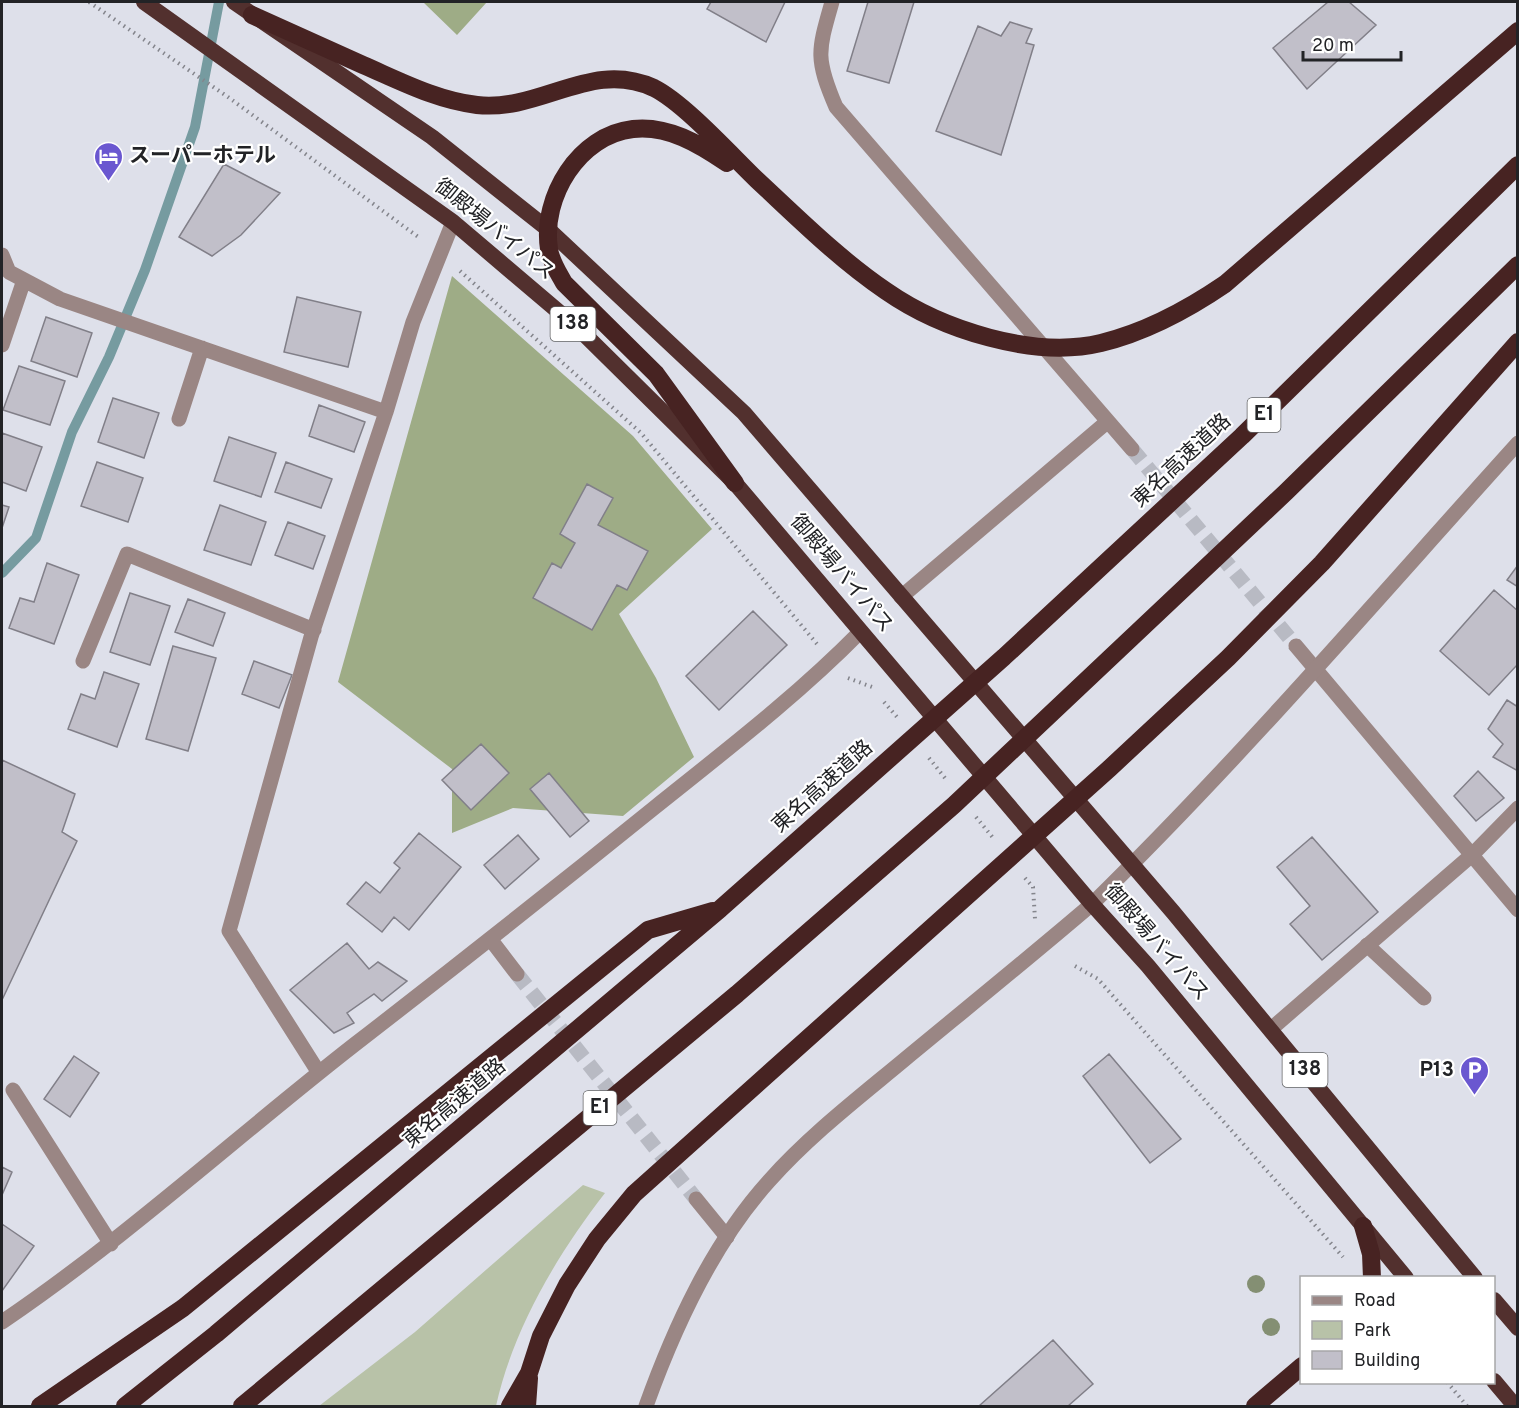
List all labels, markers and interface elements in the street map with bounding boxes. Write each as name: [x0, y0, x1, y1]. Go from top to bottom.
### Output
scale bar: [1303, 24, 1400, 62]
text: 20 m: [1312, 35, 1354, 58]
hotel icon: スーパーホテル: [92, 140, 124, 182]
place label: スーパーホテル: [129, 143, 276, 170]
street label: 御殿場バイパス: [429, 173, 559, 287]
road number: 138: [550, 307, 596, 341]
road number: E1: [1248, 398, 1280, 432]
street label: 東名高速道路: [1127, 408, 1237, 514]
street label: 御殿場バイパス: [784, 509, 898, 639]
street label: 東名高速道路: [767, 735, 879, 839]
street label: 御殿場バイパス: [1098, 879, 1214, 1007]
street label: 東名高速道路: [398, 1053, 512, 1155]
road number: 138: [1282, 1053, 1328, 1087]
parking icon: P13: [1459, 1054, 1491, 1096]
place label: P13: [1420, 1057, 1454, 1084]
road number: E1: [584, 1091, 616, 1125]
legend: [1300, 1276, 1495, 1384]
text: Road: [1354, 1290, 1396, 1313]
text: Park: [1354, 1320, 1391, 1343]
text: Building: [1354, 1350, 1420, 1373]

